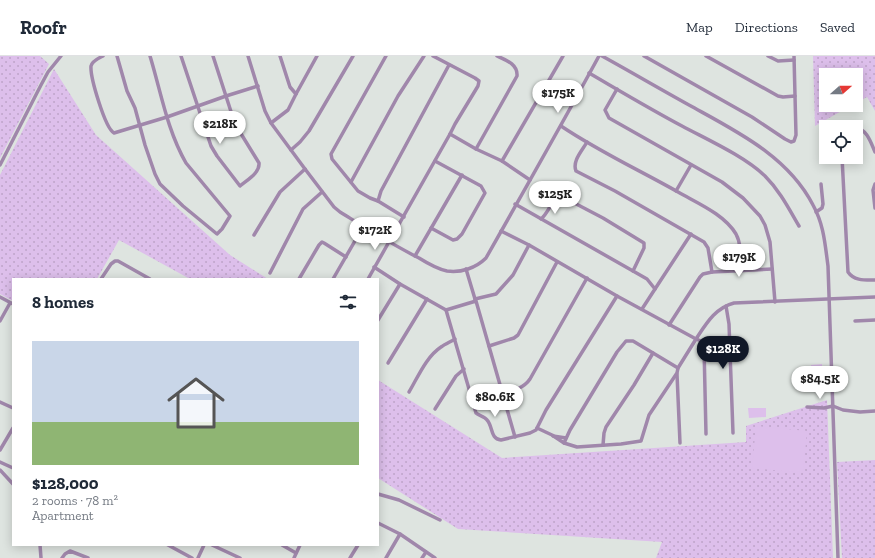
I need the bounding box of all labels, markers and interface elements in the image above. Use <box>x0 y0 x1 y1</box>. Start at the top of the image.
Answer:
text: Roofr <box>20 16 67 39</box>
text: Map <box>686 19 713 36</box>
text: Directions <box>735 19 798 36</box>
text: Saved <box>820 19 855 36</box>
north arrow <box>819 68 863 112</box>
map controls <box>819 68 863 164</box>
pin: $175K <box>530 80 586 114</box>
text: $175K <box>541 85 575 100</box>
pin: $218K <box>192 111 248 145</box>
text: $218K <box>203 116 237 131</box>
button: locate <box>819 120 863 164</box>
pin: $125K <box>527 181 583 215</box>
text: $125K <box>538 186 572 201</box>
pin: $172K <box>347 217 403 251</box>
text: $172K <box>358 222 392 237</box>
pin: $179K <box>711 244 767 278</box>
text: $179K <box>722 249 756 264</box>
icon: filters <box>337 291 359 313</box>
text: 8 homes <box>32 292 94 312</box>
pin: $128K <box>695 336 751 370</box>
text: $128K <box>706 341 740 356</box>
pin: $84.5K <box>787 366 853 400</box>
icon: home <box>160 367 232 439</box>
text: $84.5K <box>800 371 840 386</box>
pin: $80.6K <box>462 384 528 418</box>
text: $80.6K <box>475 389 515 404</box>
text: $128,000 <box>32 473 99 493</box>
text: 2 rooms · 78 m² <box>32 493 118 508</box>
text: Apartment <box>32 508 94 523</box>

